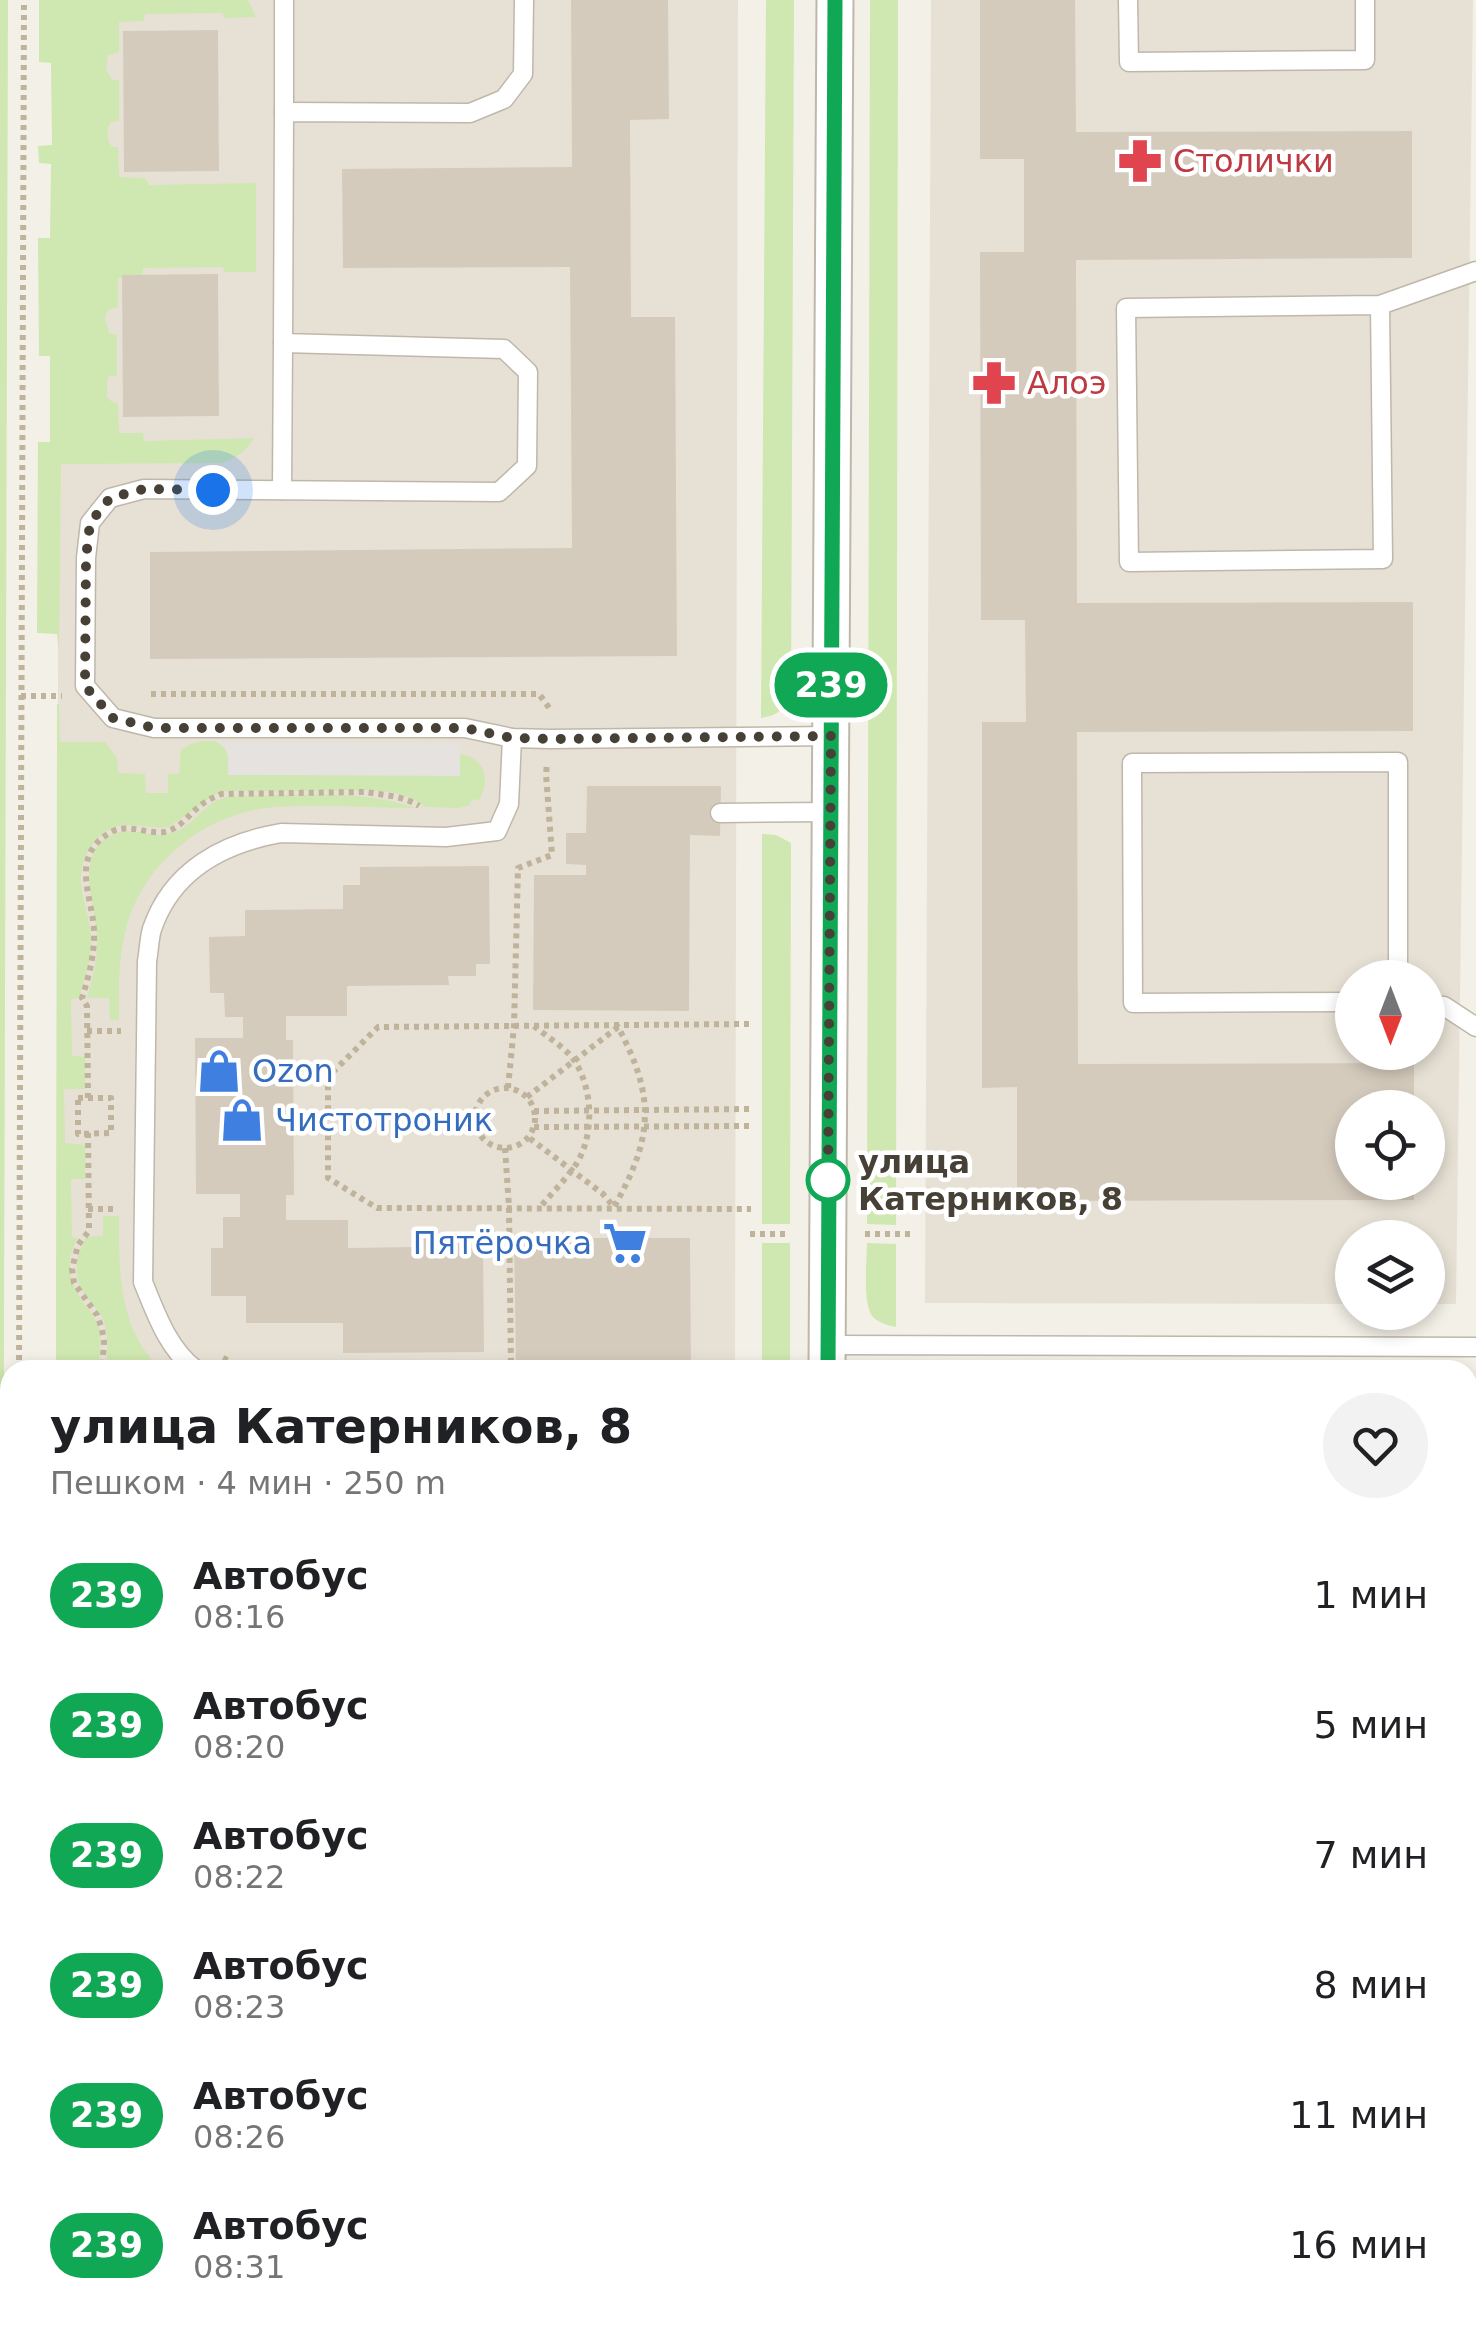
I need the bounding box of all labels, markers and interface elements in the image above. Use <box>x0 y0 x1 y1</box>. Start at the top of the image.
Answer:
pharmacy icon: Столички <box>1116 137 1164 185</box>
place label: Столички <box>1173 142 1334 180</box>
pharmacy icon: Алоэ <box>970 359 1018 407</box>
place label: Алоэ <box>1027 364 1106 402</box>
your location <box>188 465 238 515</box>
line badge: 239 <box>774 652 888 718</box>
text: 239 <box>794 665 868 705</box>
north arrow <box>1335 960 1445 1070</box>
map controls <box>1335 960 1445 1330</box>
shop icon: Ozon <box>195 1047 243 1095</box>
place label: Ozon <box>252 1052 334 1090</box>
button: locate <box>1335 1090 1445 1200</box>
shop icon: Чистотроник <box>218 1096 266 1144</box>
place label: Чистотроник <box>275 1101 493 1139</box>
place label: улица Катерников, 8 <box>858 1143 1123 1218</box>
marker: улица Катерников, 8 <box>807 1159 849 1201</box>
supermarket icon: Пятёрочка <box>601 1219 649 1267</box>
button: layers <box>1335 1220 1445 1330</box>
place label: Пятёрочка <box>413 1224 592 1262</box>
button: heart <box>1323 1393 1428 1498</box>
text: улица Катерников, 8 <box>50 1398 632 1454</box>
text: Пешком · 4 мин · 250 m <box>50 1464 446 1502</box>
text: Автобус <box>193 1554 368 1598</box>
text: 1 мин <box>1314 1573 1428 1617</box>
text: 239 <box>70 1575 143 1615</box>
text: 08:16 <box>193 1598 285 1636</box>
text: Автобус <box>193 1684 368 1728</box>
text: 5 мин <box>1314 1703 1428 1747</box>
text: 239 <box>70 1705 143 1745</box>
text: 08:20 <box>193 1728 285 1766</box>
text: Автобус <box>193 1814 368 1858</box>
text: 7 мин <box>1314 1833 1428 1877</box>
text: 239 <box>70 1835 143 1875</box>
text: 08:22 <box>193 1858 285 1896</box>
text: Автобус <box>193 1944 368 1988</box>
text: 8 мин <box>1314 1963 1428 2007</box>
text: 239 <box>70 1965 143 2005</box>
text: 08:23 <box>193 1988 285 2026</box>
text: Автобус <box>193 2074 368 2118</box>
text: 11 мин <box>1289 2093 1428 2137</box>
text: 239 <box>70 2095 143 2135</box>
text: 08:26 <box>193 2118 285 2156</box>
text: Автобус <box>193 2204 368 2248</box>
text: 16 мин <box>1289 2223 1428 2267</box>
text: 239 <box>70 2225 143 2265</box>
text: 08:31 <box>193 2248 285 2286</box>

